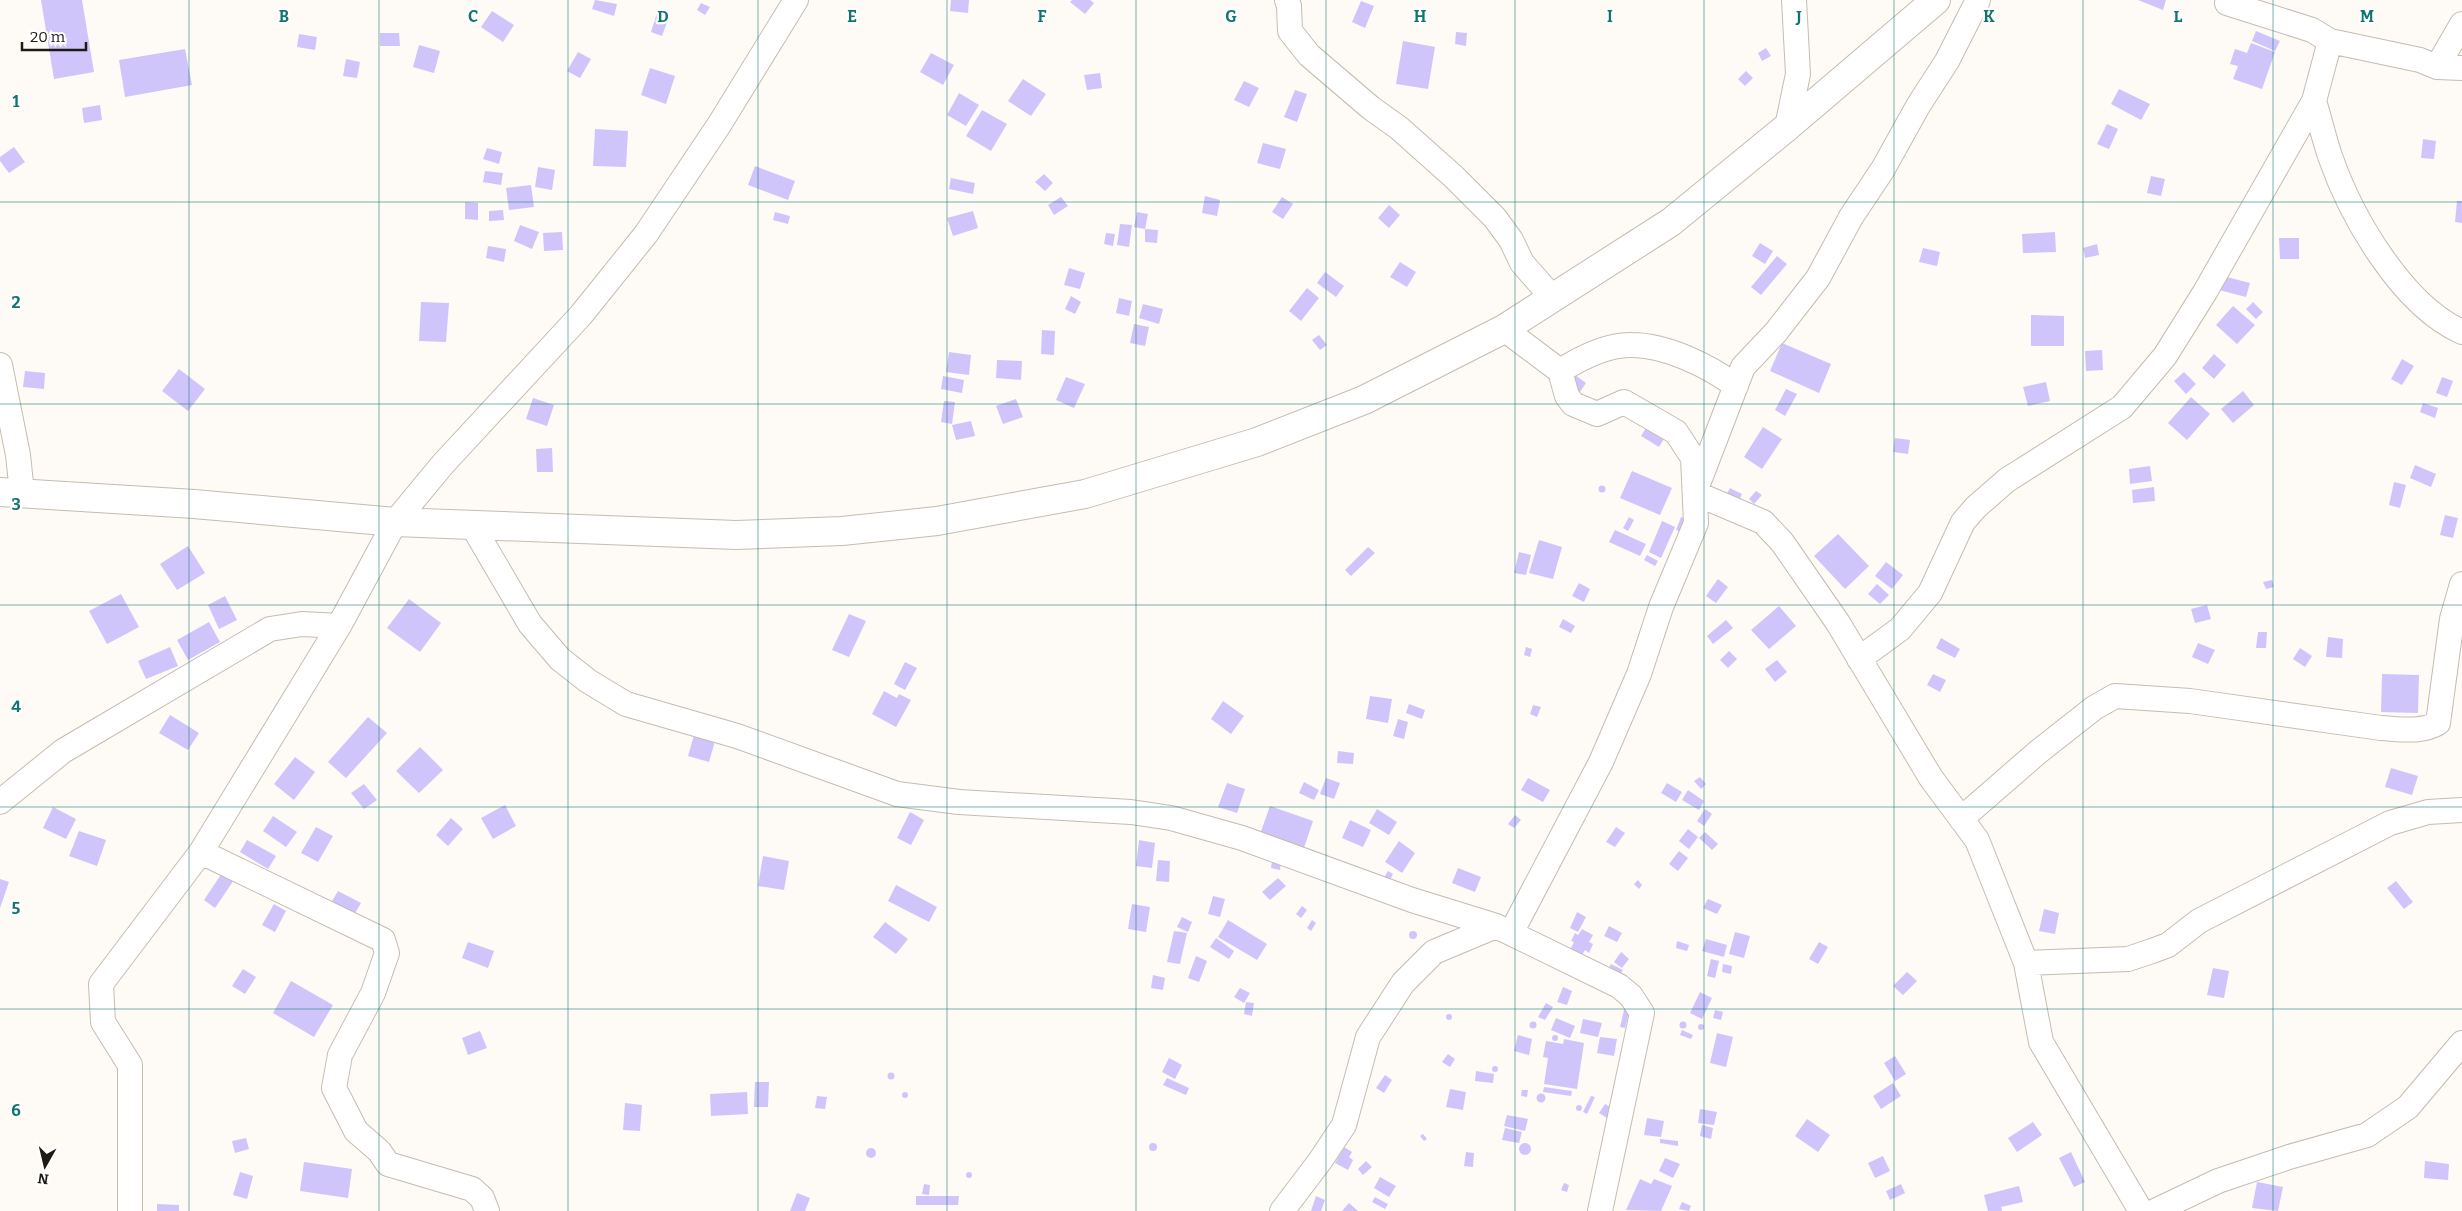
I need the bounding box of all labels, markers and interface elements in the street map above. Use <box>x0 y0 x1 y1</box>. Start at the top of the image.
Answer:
text: B <box>279 7 289 26</box>
text: C <box>468 7 478 26</box>
text: D <box>657 7 669 26</box>
text: E <box>847 7 857 26</box>
text: F <box>1038 7 1047 26</box>
text: G <box>1225 7 1237 26</box>
text: H <box>1414 7 1427 26</box>
text: I <box>1607 7 1613 26</box>
text: J <box>1795 7 1802 26</box>
text: K <box>1983 7 1995 26</box>
text: L <box>2174 7 2183 26</box>
text: M <box>2360 7 2374 26</box>
scale bar <box>22 20 86 52</box>
text: 20 m <box>30 28 66 46</box>
text: 1 <box>13 92 20 111</box>
text: 2 <box>11 293 21 312</box>
text: 3 <box>11 495 21 514</box>
text: 4 <box>11 697 21 716</box>
text: 5 <box>12 899 21 918</box>
text: 6 <box>11 1101 21 1120</box>
north arrow <box>20 1141 70 1191</box>
text: N <box>37 1169 50 1188</box>

